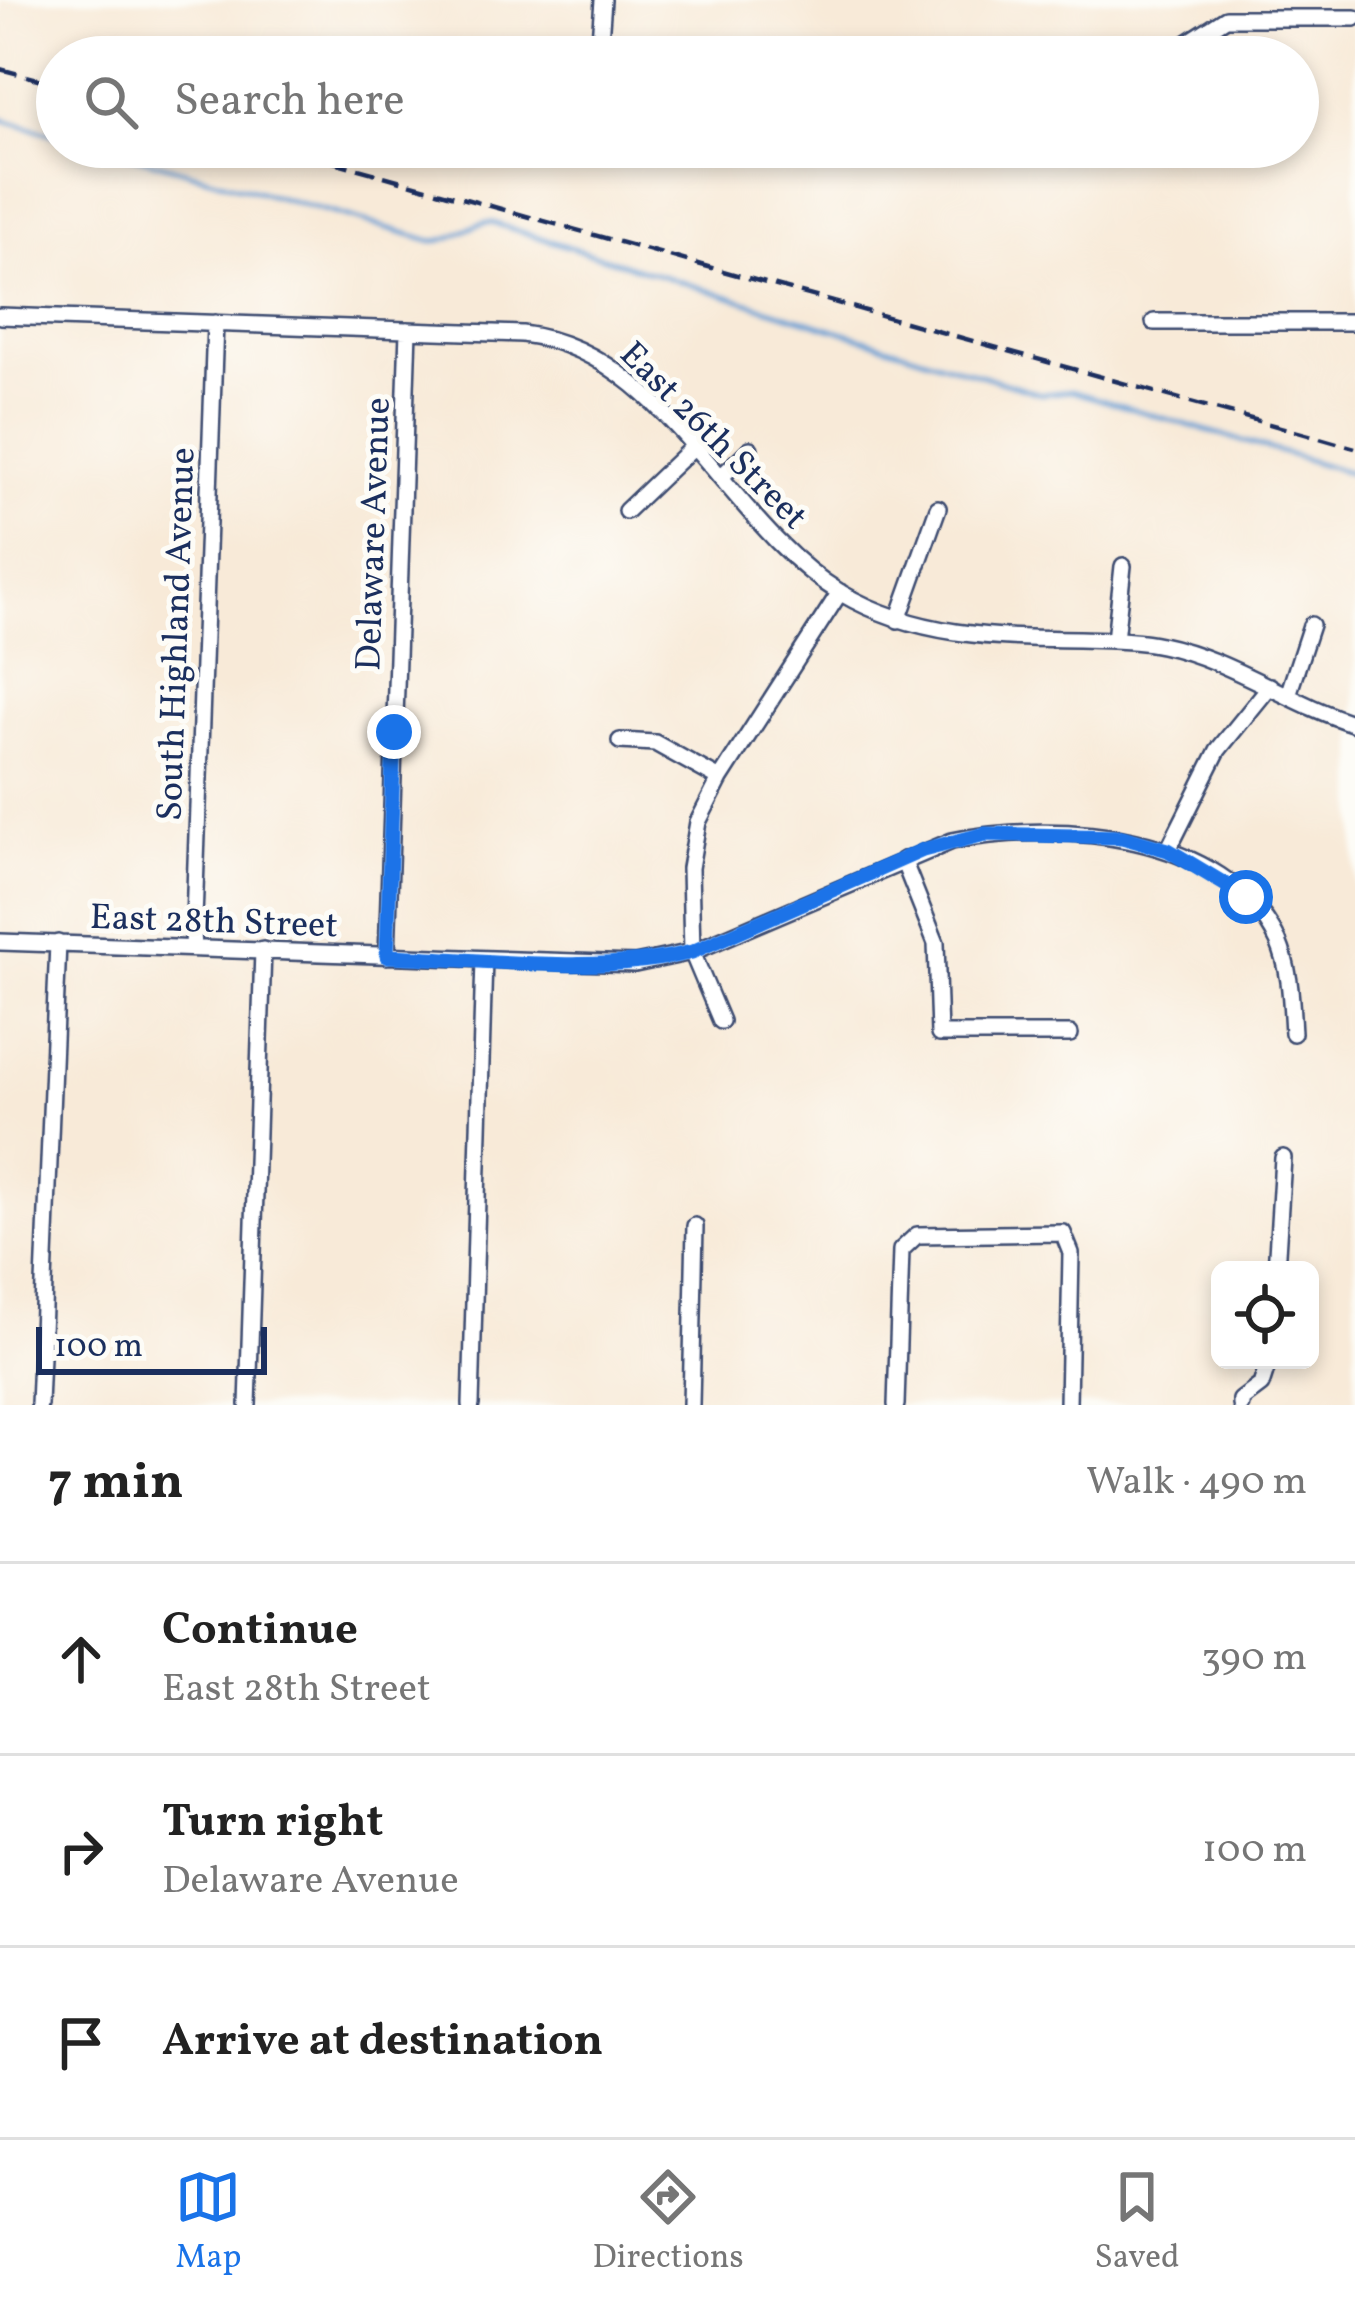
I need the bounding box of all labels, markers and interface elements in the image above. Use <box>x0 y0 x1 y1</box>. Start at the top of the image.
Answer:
search box <box>36 36 1319 168</box>
icon: search <box>78 69 144 135</box>
text: Search here <box>174 71 405 134</box>
street label: East 26th Street <box>607 331 818 542</box>
street label: Delaware Avenue <box>345 396 405 672</box>
street label: South Highland Avenue <box>146 446 210 822</box>
route end <box>367 705 421 759</box>
route start <box>1219 870 1273 924</box>
street label: East 28th Street <box>89 894 339 952</box>
map controls <box>1211 1261 1319 1369</box>
button: locate <box>1211 1261 1319 1369</box>
scale bar <box>36 1321 267 1374</box>
text: 100 m <box>54 1325 143 1371</box>
text: 7 min <box>48 1448 184 1519</box>
text: Walk · 490 m <box>1086 1456 1307 1510</box>
text: Continue <box>162 1600 358 1663</box>
icon: ahead <box>48 1626 114 1692</box>
text: 390 m <box>1201 1632 1307 1686</box>
text: East 28th Street <box>162 1663 431 1717</box>
text: Turn right <box>162 1792 383 1855</box>
icon: right <box>48 1818 114 1884</box>
text: 100 m <box>1202 1824 1307 1878</box>
text: Delaware Avenue <box>162 1855 459 1909</box>
icon: arrive <box>48 2010 114 2076</box>
text: Arrive at destination <box>162 2011 603 2074</box>
tab: Map <box>175 2164 242 2282</box>
tab: Directions <box>592 2164 744 2282</box>
tab: Saved <box>1095 2164 1180 2282</box>

